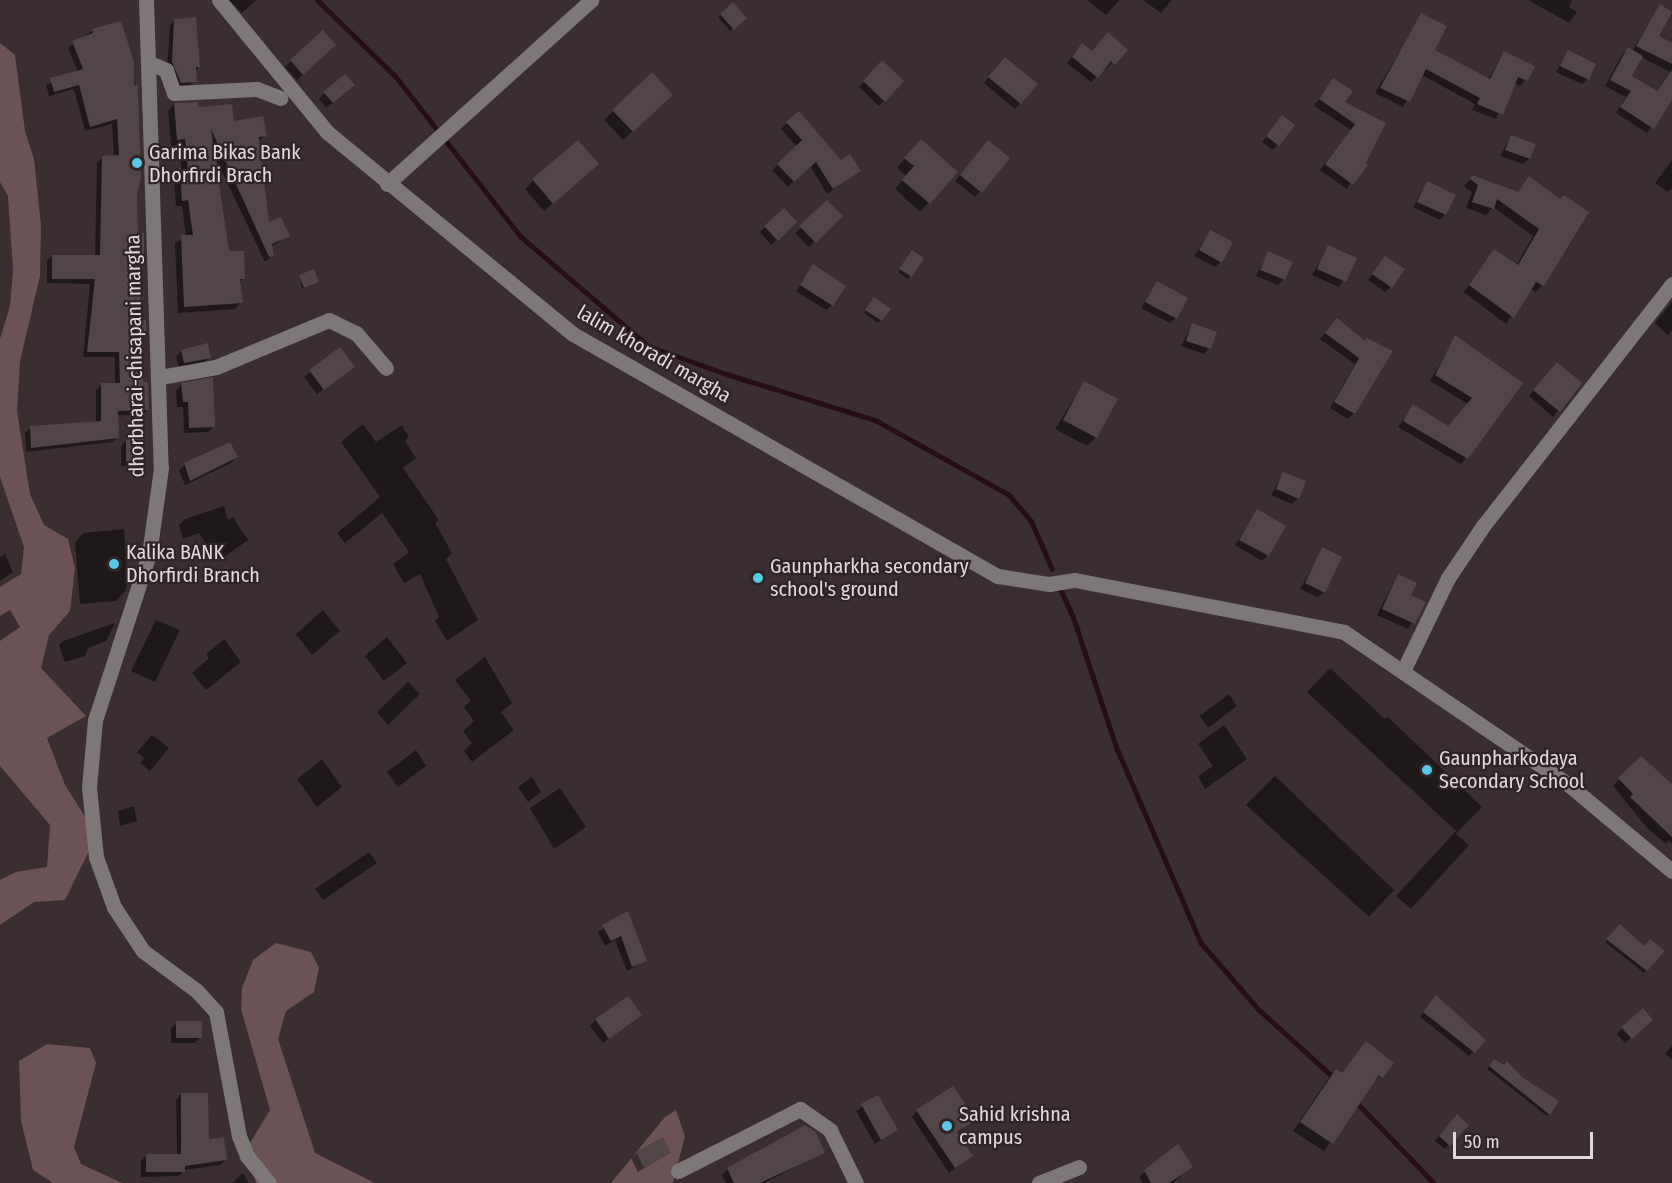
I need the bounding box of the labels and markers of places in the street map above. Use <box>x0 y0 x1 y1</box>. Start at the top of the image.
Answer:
place label: Garima Bikas Bank Dhorfirdi Brach <box>149 140 301 187</box>
marker: Garima Bikas Bank Dhorfirdi Brach <box>130 156 144 170</box>
place label: Kalika BANK Dhorfirdi Branch <box>126 540 260 587</box>
place label: Gaunpharkha secondary school's ground <box>770 554 969 601</box>
marker: Kalika BANK Dhorfirdi Branch <box>107 557 121 571</box>
marker: Gaunpharkha secondary school's ground <box>751 571 765 585</box>
place label: Gaunpharkodaya Secondary School <box>1439 746 1584 793</box>
marker: Gaunpharkodaya Secondary School <box>1420 763 1434 777</box>
place label: Sahid krishna campus <box>959 1102 1070 1149</box>
marker: Sahid krishna campus <box>940 1119 954 1133</box>

